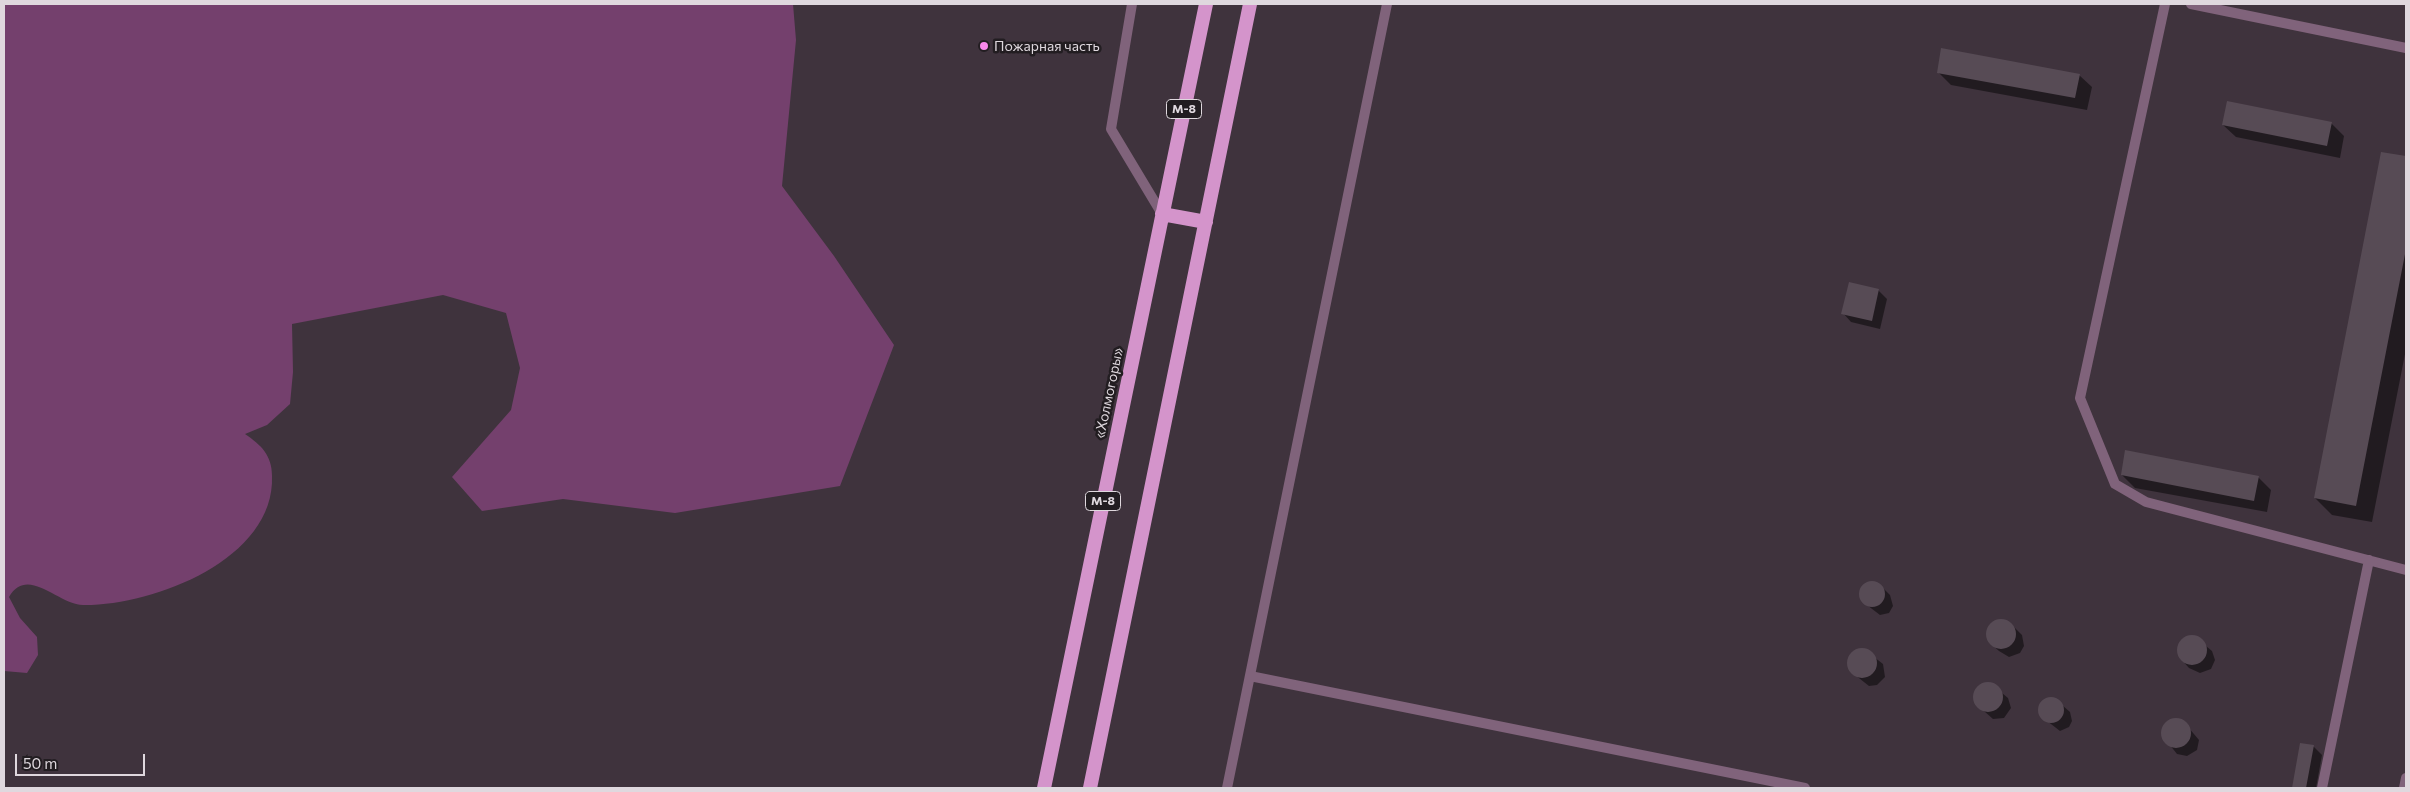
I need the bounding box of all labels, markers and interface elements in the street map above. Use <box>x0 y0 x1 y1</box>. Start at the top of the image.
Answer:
place label: Пожарная часть <box>994 38 1100 54</box>
marker: Пожарная часть <box>978 40 990 52</box>
road number: М-8 <box>1166 100 1202 118</box>
street label: «Холмогоры» <box>1091 346 1127 440</box>
road number: М-8 <box>1086 492 1120 511</box>
scale bar <box>18 744 148 776</box>
text: 50 m <box>23 754 57 772</box>

